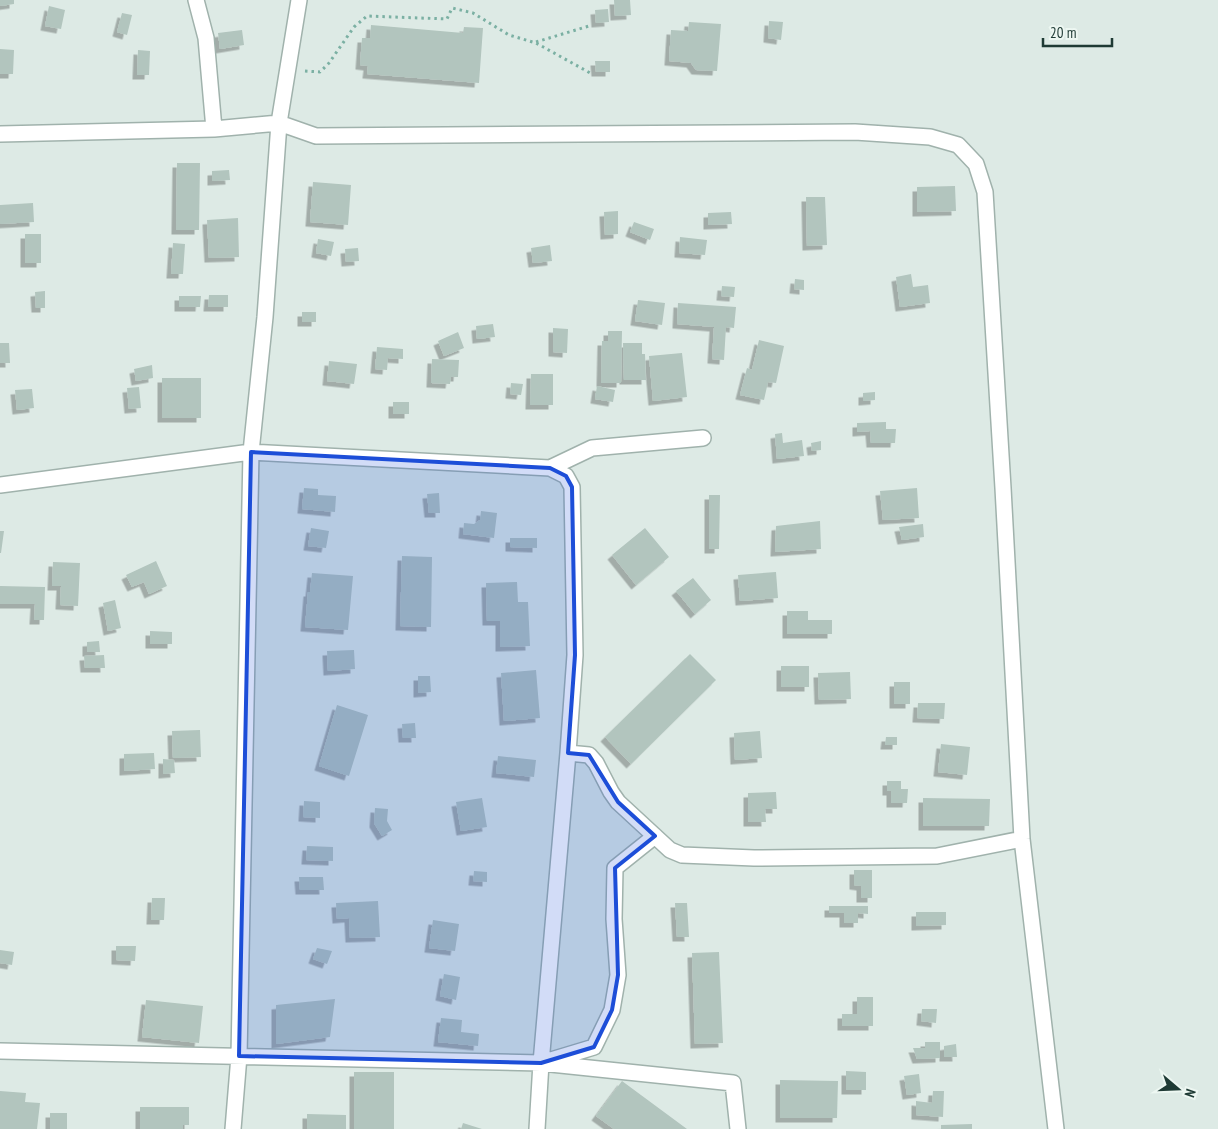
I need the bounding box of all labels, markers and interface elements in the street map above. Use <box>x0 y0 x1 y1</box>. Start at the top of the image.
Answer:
scale bar <box>1043 15 1112 47</box>
text: 20 m <box>1050 23 1076 42</box>
north arrow <box>1153 1064 1203 1114</box>
text: N <box>1181 1087 1200 1100</box>

